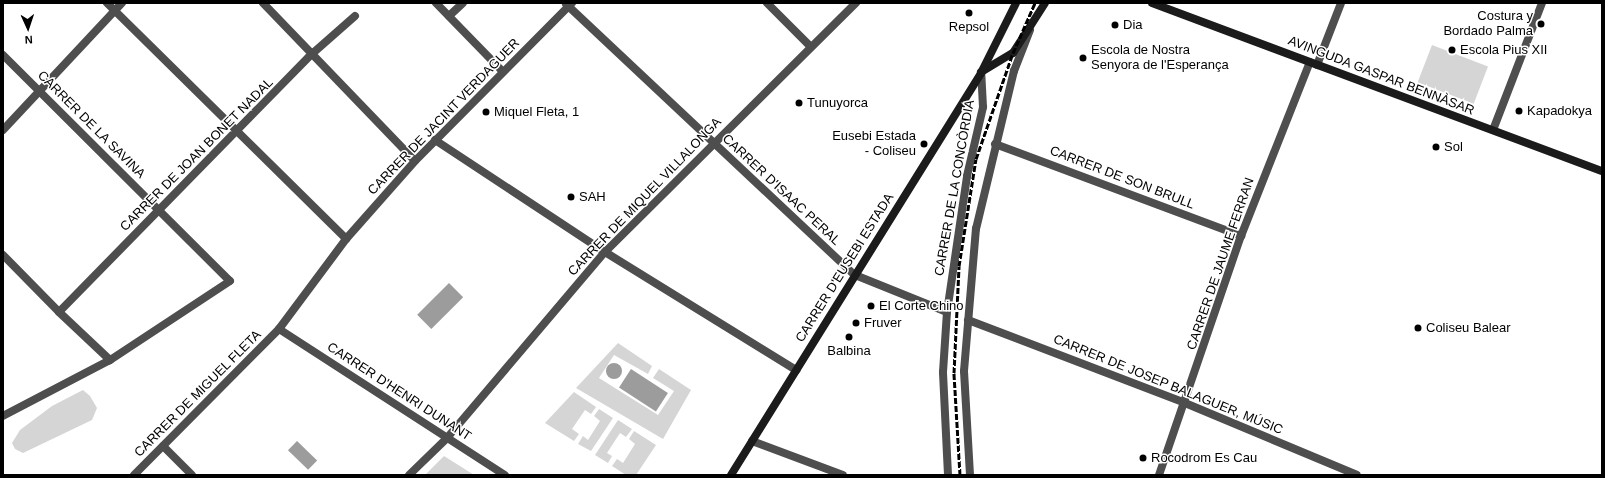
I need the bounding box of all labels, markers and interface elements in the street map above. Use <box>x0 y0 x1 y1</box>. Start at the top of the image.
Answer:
north arrow <box>8 8 48 48</box>
marker: Repsol <box>964 8 974 18</box>
place label: Costura y Bordado Palma <box>1443 9 1533 40</box>
place label: Dia <box>1123 17 1143 33</box>
place label: Repsol <box>949 19 989 35</box>
marker: Costura y Bordado Palma <box>1536 19 1546 29</box>
marker: Dia <box>1110 20 1120 30</box>
street label: AVINGUDA GASPAR BENNÀSAR <box>1285 33 1477 119</box>
text: N <box>24 34 33 46</box>
street label: CARRER DE JACINT VERDAGUER <box>365 35 523 199</box>
place label: Escola Pius XII <box>1460 42 1547 58</box>
place label: Escola de Nostra Senyora de l'Esperança <box>1091 43 1229 74</box>
marker: Escola Pius XII <box>1447 45 1457 55</box>
marker: Escola de Nostra Senyora de l'Esperança <box>1078 53 1088 63</box>
street label: CARRER DE LA SAVINA <box>34 68 148 182</box>
street label: CARRER DE JOAN BONET NADAL <box>117 75 277 235</box>
place label: Tunuyorca <box>807 95 868 111</box>
marker: Tunuyorca <box>794 98 804 108</box>
street label: CARRER DE LA CONCÒRDIA <box>932 98 978 278</box>
place label: Kapadokya <box>1527 103 1592 119</box>
place label: Miquel Fleta, 1 <box>494 104 579 120</box>
marker: Kapadokya <box>1514 106 1524 116</box>
marker: Miquel Fleta, 1 <box>481 107 491 117</box>
street label: CARRER DE MIQUEL VILLALONGA <box>565 114 725 280</box>
place label: Eusebi Estada - Coliseu <box>832 129 916 160</box>
street label: CARRER D'ISAAC PERAL <box>719 131 843 249</box>
marker: Eusebi Estada - Coliseu <box>919 139 929 149</box>
place label: Sol <box>1444 139 1463 155</box>
marker: Sol <box>1431 142 1441 152</box>
street label: CARRER DE SON BRULL <box>1047 143 1197 213</box>
street label: CARRER DE JAUME FERRAN <box>1184 176 1258 352</box>
place label: SAH <box>579 189 606 205</box>
street label: CARRER D'EUSEBI ESTADA <box>793 191 897 345</box>
marker: SAH <box>566 192 576 202</box>
place label: El Corte Chino <box>879 298 964 314</box>
marker: El Corte Chino <box>866 301 876 311</box>
place label: Fruver <box>864 315 902 331</box>
marker: Fruver <box>851 318 861 328</box>
place label: Coliseu Balear <box>1426 320 1511 336</box>
marker: Coliseu Balear <box>1413 323 1423 333</box>
street label: CARRER DE MIGUEL FLETA <box>131 327 265 461</box>
marker: Balbina <box>844 332 854 342</box>
street label: CARRER DE JOSEP BALAGUER, MÚSIC <box>1051 332 1285 438</box>
street label: CARRER D'HENRI DUNANT <box>324 340 474 444</box>
place label: Balbina <box>827 343 871 359</box>
place label: Rocodrom Es Cau <box>1151 450 1257 466</box>
marker: Rocodrom Es Cau <box>1138 453 1148 463</box>

